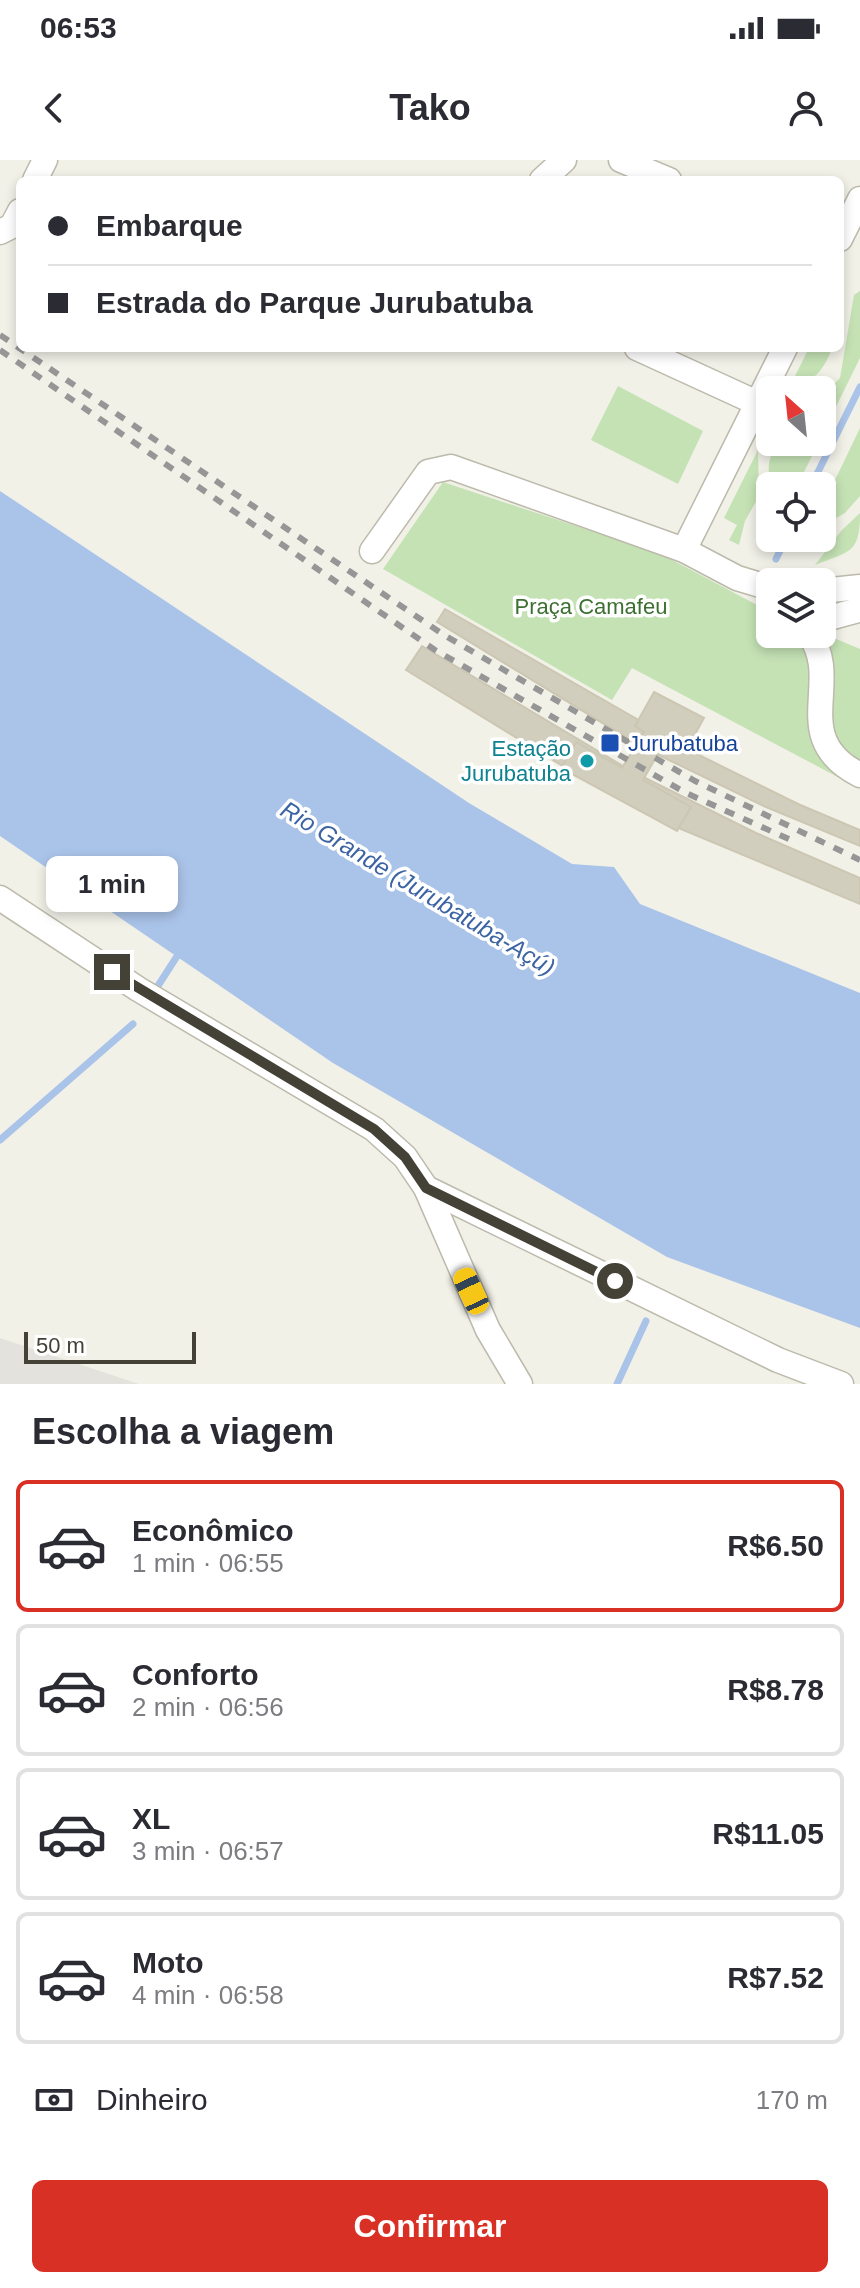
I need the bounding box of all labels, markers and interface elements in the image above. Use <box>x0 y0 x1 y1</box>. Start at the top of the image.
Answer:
text: 06:53 <box>40 11 117 44</box>
icon: back <box>32 86 76 130</box>
icon: person <box>784 86 828 130</box>
text: Tako <box>389 87 471 128</box>
text: Embarque <box>96 209 243 242</box>
text: Estrada do Parque Jurubatuba <box>96 286 533 319</box>
north arrow <box>756 376 836 456</box>
map controls <box>756 376 836 648</box>
button: locate <box>756 472 836 552</box>
button: layers <box>756 568 836 648</box>
park label: Praça Camafeu <box>515 594 667 619</box>
place label: Jurubatuba <box>628 731 739 756</box>
marker: Jurubatuba <box>599 732 621 754</box>
place label: Estação Jurubatuba <box>461 736 572 786</box>
marker: Estação Jurubatuba <box>578 752 596 770</box>
water label: Rio Grande (Jurubatuba-Açú) <box>276 795 560 981</box>
callout: 1 min <box>46 856 178 912</box>
text: 1 min <box>78 869 146 899</box>
route end <box>94 954 130 990</box>
route start <box>597 1263 633 1299</box>
car <box>450 1264 492 1318</box>
scale bar <box>24 1328 196 1364</box>
text: 50 m <box>36 1333 85 1358</box>
text: Escolha a viagem <box>32 1411 334 1452</box>
icon: car <box>36 1510 108 1582</box>
text: Econômico <box>132 1514 294 1547</box>
text: R$6.50 <box>727 1529 824 1562</box>
text: 1 min · 06:55 <box>132 1548 284 1578</box>
icon: car <box>36 1654 108 1726</box>
text: Conforto <box>132 1658 259 1691</box>
text: R$8.78 <box>727 1673 824 1706</box>
text: 2 min · 06:56 <box>132 1692 284 1722</box>
icon: car <box>36 1798 108 1870</box>
text: XL <box>132 1802 170 1835</box>
text: R$11.05 <box>712 1817 824 1850</box>
text: 3 min · 06:57 <box>132 1836 284 1866</box>
icon: car <box>36 1942 108 2014</box>
text: Moto <box>132 1946 204 1979</box>
text: R$7.52 <box>727 1961 824 1994</box>
text: 4 min · 06:58 <box>132 1980 284 2010</box>
icon: cash <box>32 2078 76 2122</box>
text: Dinheiro <box>96 2083 208 2116</box>
text: 170 m <box>756 2085 828 2115</box>
button: Confirmar <box>32 2180 828 2272</box>

